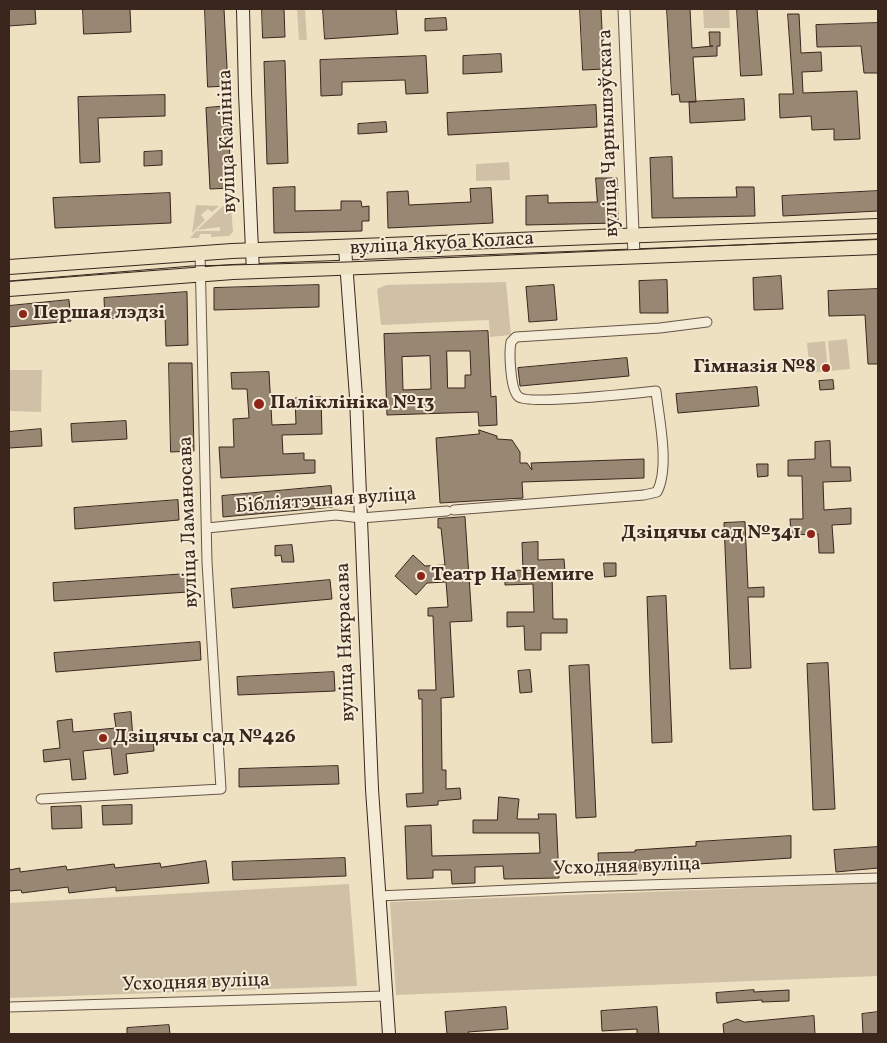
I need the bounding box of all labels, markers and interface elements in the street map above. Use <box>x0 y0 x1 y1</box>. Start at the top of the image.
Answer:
street label: вуліца Чарнышэўскага <box>594 28 626 238</box>
street label: вуліца Калініна <box>215 69 243 213</box>
street label: вуліца Якуба Коласа <box>349 228 535 262</box>
place label: Першая лэдзі <box>33 302 165 326</box>
marker: Першая лэдзі <box>17 308 29 320</box>
place label: Гімназія №8 <box>693 356 816 380</box>
marker: Гімназія №8 <box>820 362 832 374</box>
place label: Паліклініка №13 <box>270 392 434 416</box>
marker: Паліклініка №13 <box>252 397 266 411</box>
street label: вуліца Ламаносава <box>175 436 205 608</box>
street label: Бібліятэчная вуліца <box>235 484 417 520</box>
place label: Дзіцячы сад №341 <box>621 522 801 546</box>
marker: Дзіцячы сад №341 <box>805 528 817 540</box>
street label: вуліца Някрасава <box>332 562 362 722</box>
place label: Театр На Немиге <box>431 564 594 588</box>
marker: Театр На Немиге <box>415 570 427 582</box>
place label: Дзіцячы сад №426 <box>113 726 296 750</box>
marker: Дзіцячы сад №426 <box>97 732 109 744</box>
street label: Усходняя вуліца <box>553 853 701 883</box>
street label: Усходняя вуліца <box>122 969 270 999</box>

